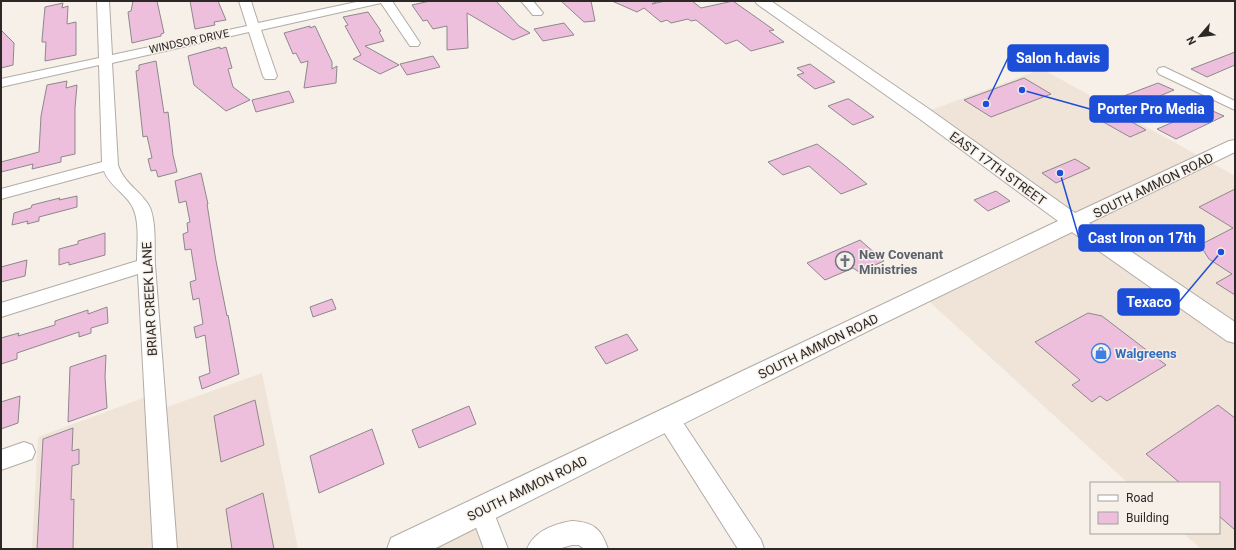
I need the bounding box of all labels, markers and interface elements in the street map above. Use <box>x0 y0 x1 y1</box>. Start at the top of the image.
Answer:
north arrow <box>1180 16 1220 56</box>
street label: WINDSOR DRIVE <box>148 27 230 56</box>
text: N <box>1184 34 1199 47</box>
callout: Salon h.davis <box>1008 45 1108 71</box>
text: Salon h.davis <box>1016 50 1100 66</box>
callout: Porter Pro Media <box>1090 96 1213 122</box>
text: Porter Pro Media <box>1097 101 1205 117</box>
street label: EAST 17TH STREET <box>947 128 1049 209</box>
street label: SOUTH AMMON ROAD <box>1091 150 1216 221</box>
callout: Cast Iron on 17th <box>1079 225 1204 251</box>
text: Cast Iron on 17th <box>1088 230 1196 246</box>
street label: BRIAR CREEK LANE <box>139 241 160 356</box>
place label: New Covenant Ministries <box>859 247 944 277</box>
church icon: New Covenant Ministries <box>834 250 856 272</box>
callout: Texaco <box>1118 289 1179 315</box>
text: Texaco <box>1126 294 1172 310</box>
street label: SOUTH AMMON ROAD <box>756 311 881 382</box>
shop icon: Walgreens <box>1090 342 1112 364</box>
place label: Walgreens <box>1115 346 1177 361</box>
street label: SOUTH AMMON ROAD <box>465 453 590 524</box>
legend <box>1090 482 1220 534</box>
text: Road <box>1126 491 1154 505</box>
text: Building <box>1126 511 1169 525</box>

